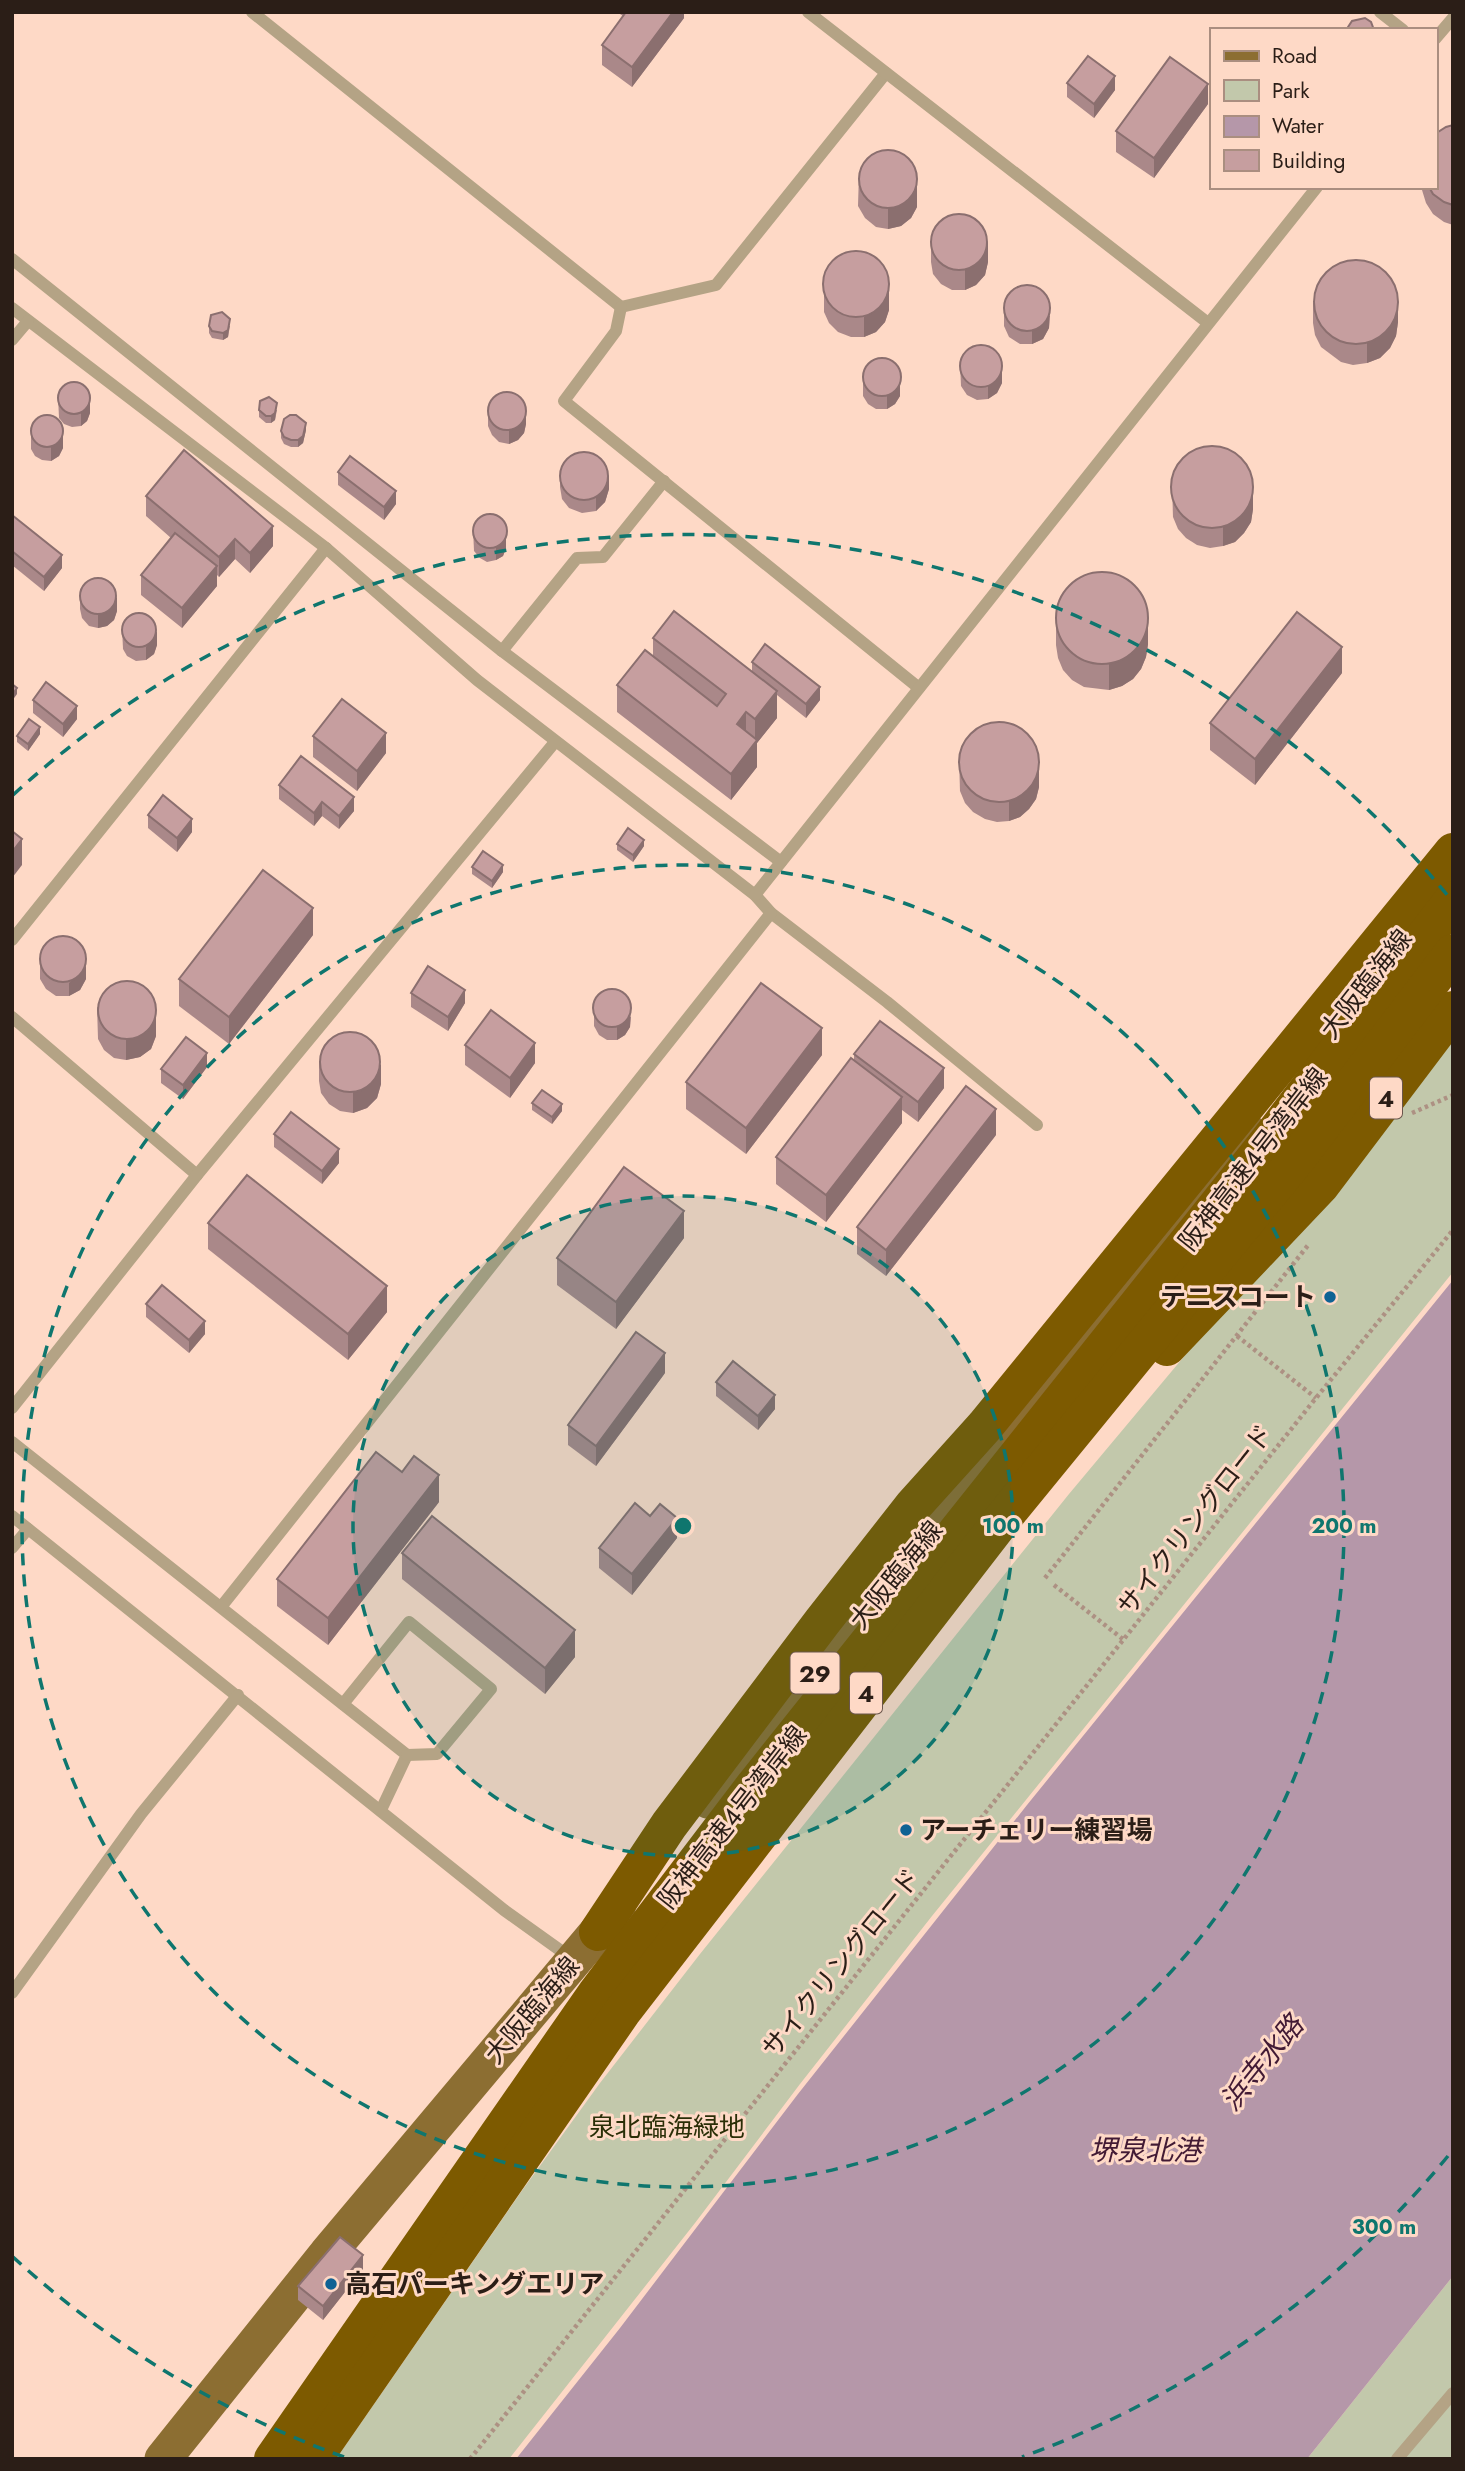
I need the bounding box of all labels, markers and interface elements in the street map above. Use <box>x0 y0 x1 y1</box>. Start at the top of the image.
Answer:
legend <box>1210 28 1437 189</box>
text: Road <box>1272 41 1317 71</box>
text: Park <box>1272 76 1310 106</box>
text: Water <box>1272 111 1325 141</box>
text: Building <box>1272 146 1345 176</box>
street label: 大阪臨海線 <box>1311 921 1421 1047</box>
street label: 阪神高速4号湾岸線 <box>1169 1059 1337 1259</box>
road number: 4 <box>1370 1078 1402 1118</box>
place label: テニスコート <box>1160 1278 1316 1316</box>
marker: テニスコート <box>1322 1289 1338 1305</box>
street label: サイクリングロード <box>1108 1416 1282 1624</box>
text: 100 m <box>982 1511 1044 1541</box>
text: 200 m <box>1311 1511 1377 1541</box>
street label: 大阪臨海線 <box>840 1513 952 1637</box>
centre of rings <box>671 1514 695 1538</box>
road number: 29 <box>790 1652 840 1694</box>
road number: 4 <box>850 1672 882 1714</box>
street label: 阪神高速4号湾岸線 <box>648 1717 816 1917</box>
place label: アーチェリー練習場 <box>920 1811 1152 1849</box>
marker: アーチェリー練習場 <box>898 1822 914 1838</box>
street label: サイクリングロード <box>753 1860 929 2066</box>
street label: 大阪臨海線 <box>476 1948 588 2072</box>
water label: 浜寺水路 <box>1211 2005 1314 2119</box>
park label: 泉北臨海緑地 <box>589 2108 745 2146</box>
water label: 堺泉北港 <box>1089 2130 1205 2171</box>
text: 300 m <box>1352 2212 1416 2242</box>
place label: 高石パーキングエリア <box>345 2265 604 2303</box>
marker: 高石パーキングエリア <box>323 2276 339 2292</box>

